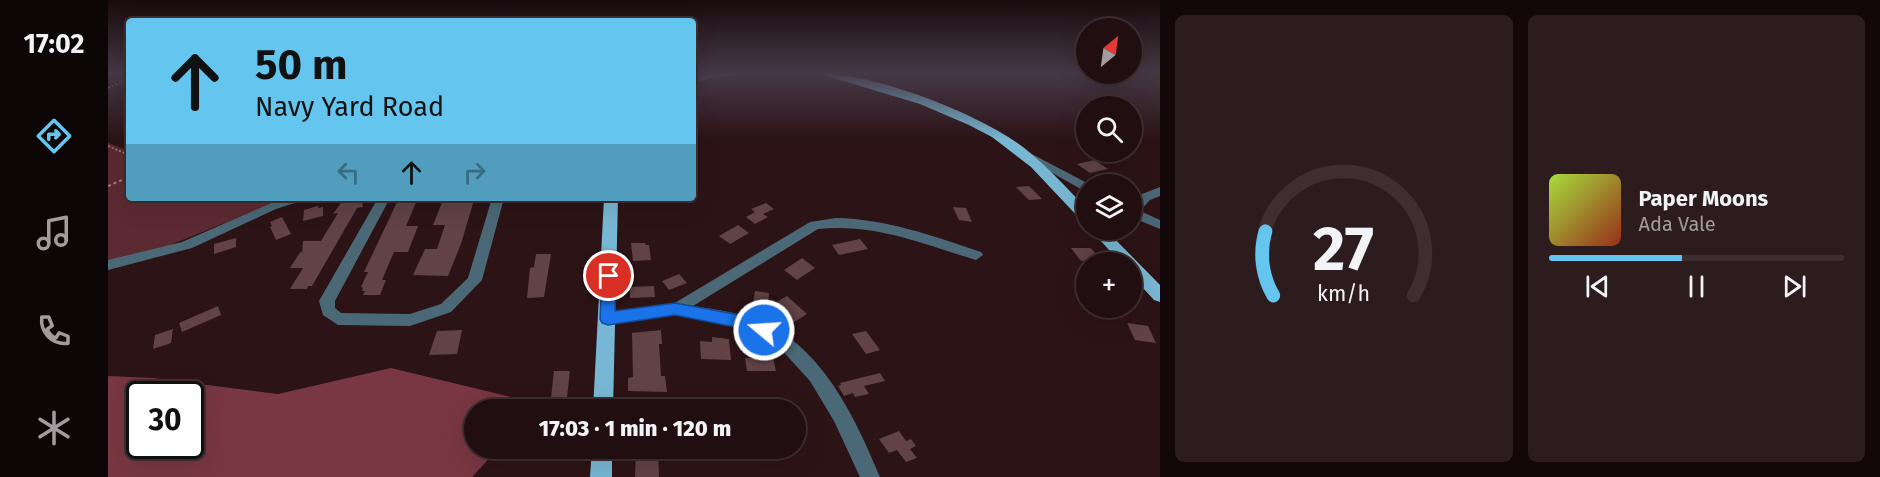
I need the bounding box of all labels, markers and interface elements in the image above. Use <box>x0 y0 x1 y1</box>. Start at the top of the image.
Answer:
north arrow <box>1076 18 1142 84</box>
map controls <box>1076 18 1142 318</box>
text: 17:02 <box>23 28 85 60</box>
text: 50 m <box>255 40 348 90</box>
icon: ahead <box>156 42 234 120</box>
text: Navy Yard Road <box>255 91 444 123</box>
button: search <box>1076 96 1142 162</box>
icon: directions <box>33 115 75 157</box>
icon: left <box>332 156 365 189</box>
icon: ahead <box>395 156 428 189</box>
icon: right <box>458 156 491 189</box>
button: layers <box>1076 174 1142 240</box>
text: Paper Moons <box>1639 185 1768 212</box>
icon: music <box>33 212 75 254</box>
text: 27 <box>1313 212 1374 287</box>
text: Ada Vale <box>1639 212 1716 236</box>
pin <box>583 250 634 301</box>
button: + <box>1076 252 1142 318</box>
icon: arrive <box>592 259 625 292</box>
icon: previous <box>1581 270 1614 303</box>
icon: pause <box>1680 270 1713 303</box>
icon: next <box>1778 270 1811 303</box>
text: km/h <box>1317 281 1370 307</box>
position arrow <box>732 298 796 362</box>
icon: phone <box>33 310 75 352</box>
speed limit sign: 30 <box>126 381 204 459</box>
icon: climate <box>33 407 75 449</box>
text: 17:03 · 1 min · 120 m <box>539 415 731 442</box>

